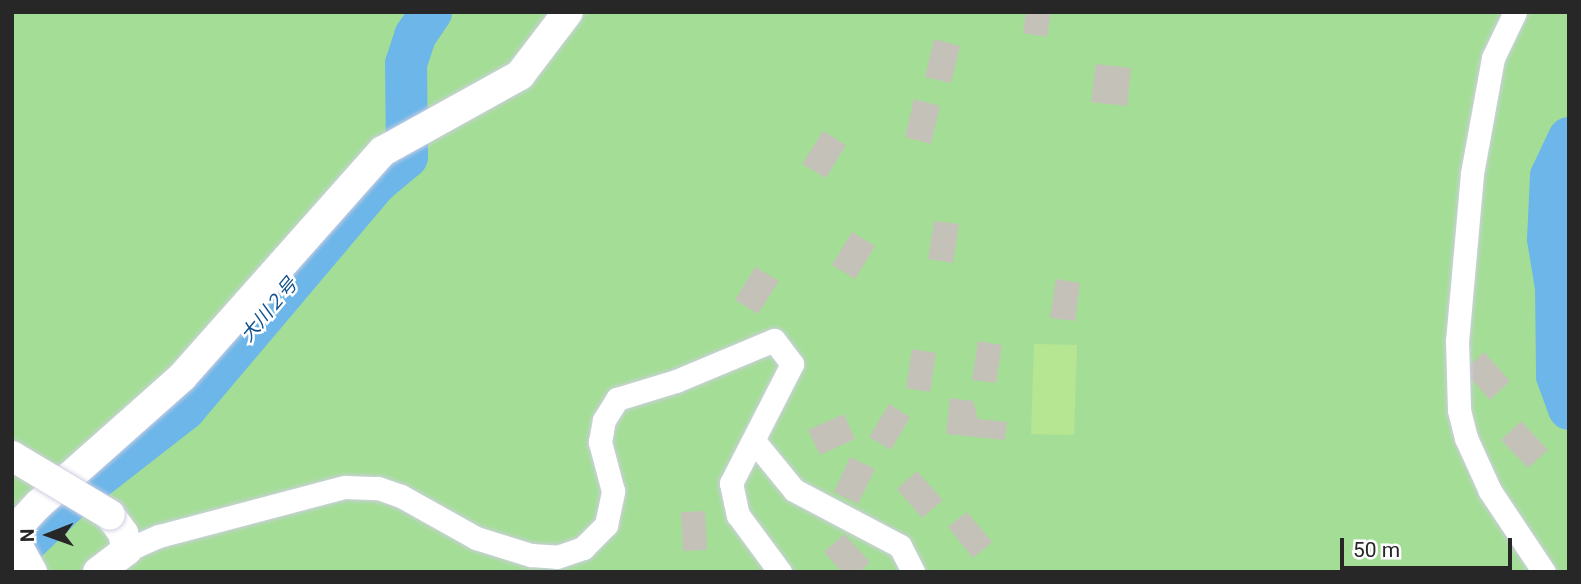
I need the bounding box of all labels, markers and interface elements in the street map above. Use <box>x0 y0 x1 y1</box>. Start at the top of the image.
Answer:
water label: 大川２号 <box>236 274 302 346</box>
north arrow <box>14 500 84 570</box>
scale bar <box>1343 524 1514 568</box>
text: N <box>16 528 39 542</box>
text: 50 m <box>1353 538 1400 562</box>

